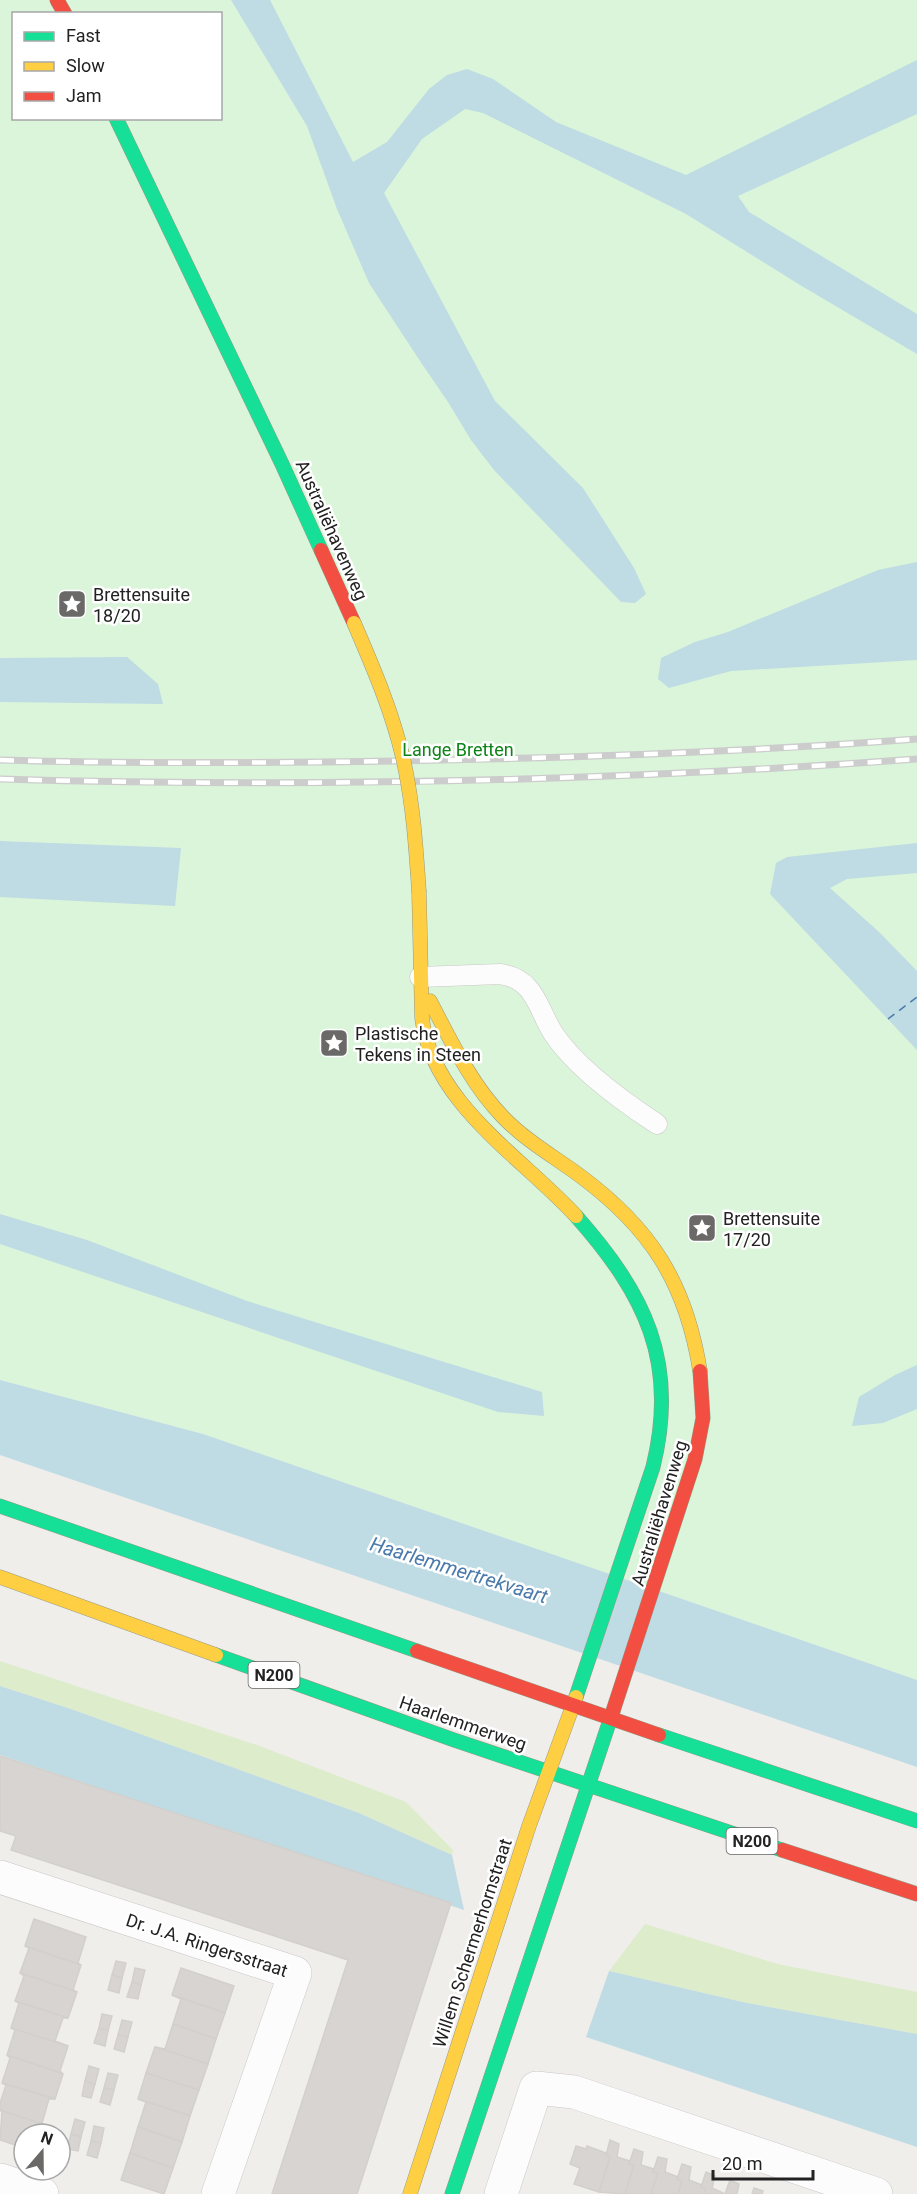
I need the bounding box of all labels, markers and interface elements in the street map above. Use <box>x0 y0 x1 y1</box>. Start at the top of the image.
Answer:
legend <box>12 12 222 120</box>
text: Fast <box>66 25 101 46</box>
text: Slow <box>66 55 105 76</box>
text: Jam <box>66 85 102 106</box>
street label: Australiëhavenweg <box>292 457 372 603</box>
place label: Brettensuite 18/20 <box>93 584 190 626</box>
place icon: Brettensuite 18/20 <box>56 588 88 620</box>
park label: Lange Bretten <box>402 739 514 760</box>
place label: Plastische Tekens in Steen <box>355 1023 481 1065</box>
place icon: Plastische Tekens in Steen <box>318 1027 350 1059</box>
place label: Brettensuite 17/20 <box>723 1208 820 1250</box>
place icon: Brettensuite 17/20 <box>686 1212 718 1244</box>
street label: Australiëhavenweg <box>627 1438 691 1588</box>
water label: Haarlemmertrekvaart <box>367 1532 551 1609</box>
road number: N200 <box>248 1662 300 1688</box>
street label: Haarlemmerweg <box>397 1691 529 1755</box>
road number: N200 <box>726 1828 777 1854</box>
street label: Willem Schermerhornstraat <box>428 1836 516 2050</box>
street label: Dr. J.A. Ringersstraat <box>124 1909 290 1981</box>
north arrow <box>12 2122 72 2182</box>
text: N <box>38 2128 56 2149</box>
scale bar <box>713 2143 814 2181</box>
text: 20 m <box>722 2153 762 2174</box>

